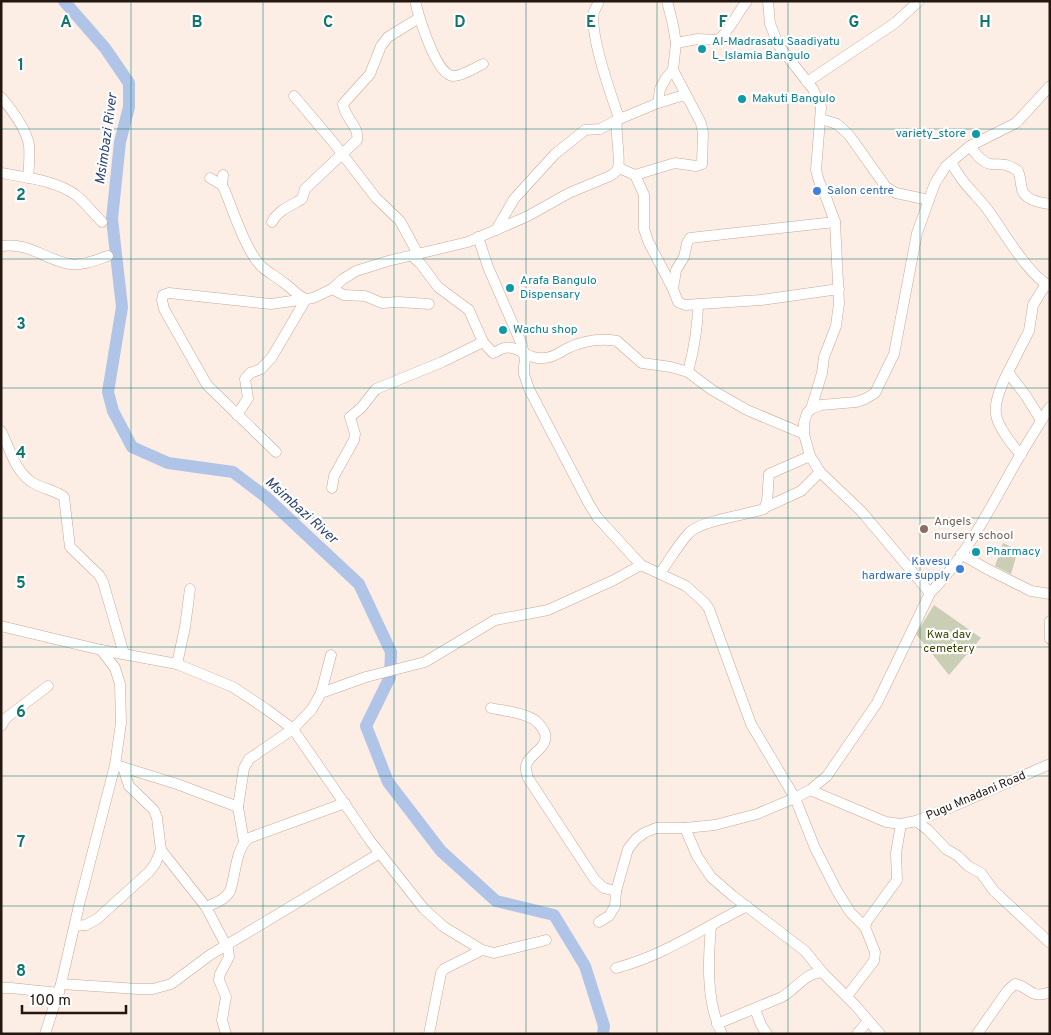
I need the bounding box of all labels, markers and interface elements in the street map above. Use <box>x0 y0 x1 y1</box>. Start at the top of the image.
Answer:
text: A <box>60 13 72 33</box>
text: B <box>191 13 203 33</box>
text: C <box>323 13 333 33</box>
text: D <box>454 13 466 33</box>
text: E <box>586 13 596 33</box>
text: F <box>718 13 728 33</box>
text: G <box>849 13 859 33</box>
text: H <box>979 13 991 33</box>
place label: Al-Madrasatu Saadiyatu L_Islamia Bangulo <box>712 34 840 64</box>
marker: Al-Madrasatu Saadiyatu L_Islamia Bangulo <box>696 43 708 55</box>
text: 1 <box>18 56 24 76</box>
water label: Msimbazi River <box>92 91 122 186</box>
place label: Makuti Bangulo <box>752 91 836 107</box>
marker: Makuti Bangulo <box>736 93 748 105</box>
place label: variety_store <box>896 126 966 142</box>
marker: variety_store <box>970 128 982 140</box>
place label: Salon centre <box>827 183 894 199</box>
marker: Salon centre <box>811 185 823 197</box>
text: 2 <box>16 186 26 206</box>
place label: Arafa Bangulo Dispensary <box>520 273 597 303</box>
marker: Arafa Bangulo Dispensary <box>504 282 516 294</box>
text: 3 <box>16 315 26 335</box>
place label: Wachu shop <box>513 322 578 338</box>
marker: Wachu shop <box>497 324 509 336</box>
text: 4 <box>16 444 26 464</box>
water label: Msimbazi River <box>261 474 342 549</box>
place label: Angels nursery school <box>934 514 1013 544</box>
marker: Angels nursery school <box>918 523 930 535</box>
place label: Pharmacy <box>986 544 1041 560</box>
marker: Pharmacy <box>970 546 982 558</box>
place label: Kavesu hardware supply <box>862 554 950 584</box>
marker: Kavesu hardware supply <box>954 563 966 575</box>
text: 5 <box>16 574 26 594</box>
park label: Kwa dav cemetery <box>923 627 975 657</box>
text: 6 <box>16 703 26 723</box>
street label: Pugu Mnadani Road <box>924 768 1028 824</box>
text: 7 <box>17 833 25 853</box>
text: 8 <box>16 962 26 982</box>
scale bar <box>22 982 126 1014</box>
text: 100 m <box>30 992 71 1011</box>

